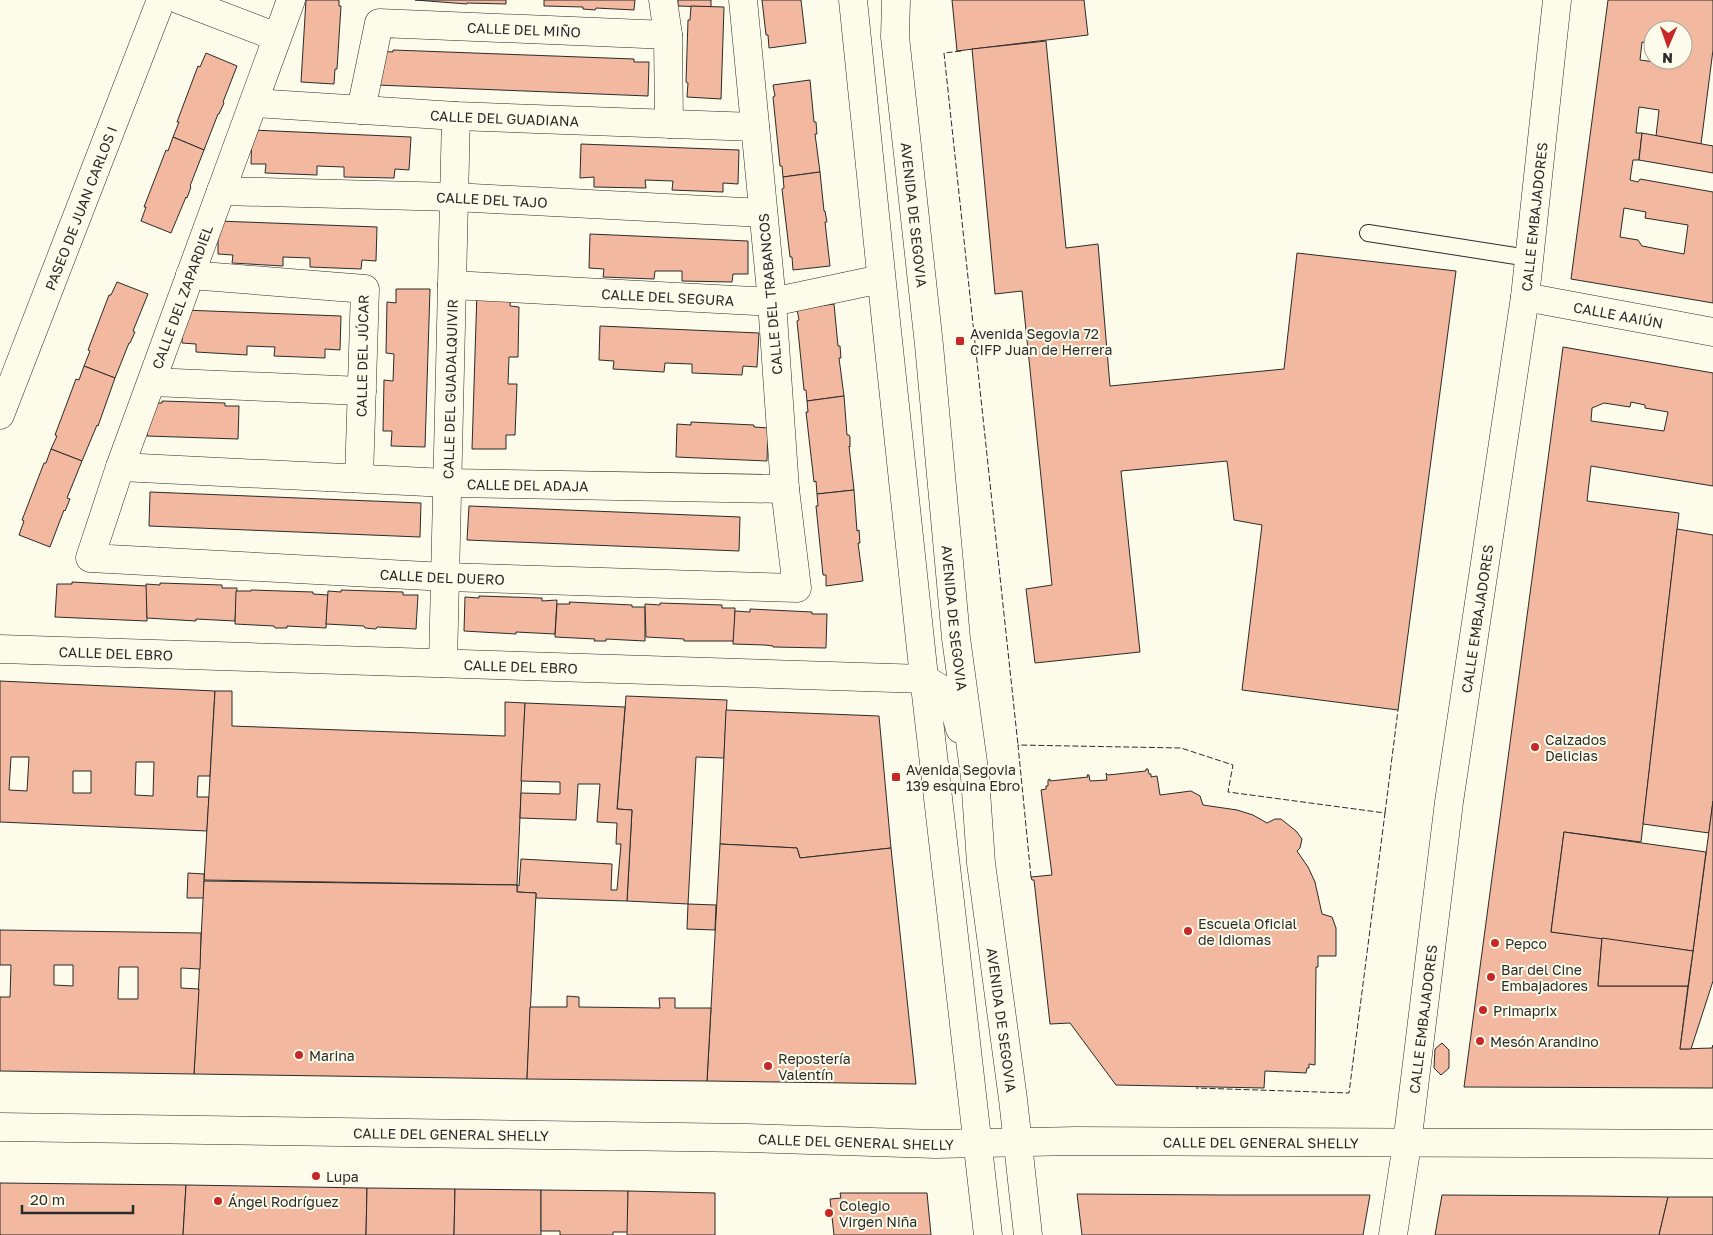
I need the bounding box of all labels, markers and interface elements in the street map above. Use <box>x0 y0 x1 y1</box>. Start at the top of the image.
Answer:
street label: CALLE DEL MIÑO <box>467 18 581 40</box>
north arrow <box>1643 20 1693 70</box>
text: N <box>1662 50 1673 67</box>
street label: CALLE DEL GUADIANA <box>429 106 580 129</box>
street label: PASEO DE JUAN CARLOS I <box>41 124 120 292</box>
street label: AVENIDA DE SEGOVIA <box>898 141 931 289</box>
street label: CALLE EMBAJADORES <box>1517 141 1550 292</box>
street label: CALLE DEL TAJO <box>436 188 548 210</box>
street label: CALLE DEL TRABANCOS <box>754 213 786 375</box>
street label: CALLE DEL ZAPARDIEL <box>148 223 216 371</box>
street label: CALLE DEL SEGURA <box>601 284 735 309</box>
street label: CALLE DEL JÚCAR <box>352 295 372 417</box>
street label: CALLE AAIÚN <box>1572 298 1665 331</box>
street label: CALLE DEL GUADALQUIVIR <box>439 299 460 479</box>
place label: Avenida Segovia 72 CIFP Juan de Herrera <box>970 325 1112 358</box>
marker: Avenida Segovia 72 CIFP Juan de Herrera <box>954 335 966 347</box>
street label: CALLE DEL ADAJA <box>467 475 589 494</box>
street label: CALLE EMBAJADORES <box>1457 543 1496 694</box>
street label: AVENIDA DE SEGOVIA <box>939 544 972 692</box>
street label: CALLE DEL DUERO <box>379 565 505 587</box>
street label: CALLE DEL EBRO <box>59 642 173 663</box>
street label: CALLE DEL EBRO <box>463 656 578 676</box>
place label: Calzados Delicias <box>1545 731 1607 764</box>
marker: Calzados Delicias <box>1529 741 1541 753</box>
place label: Avenida Segovia 139 esquina Ebro <box>906 761 1020 794</box>
marker: Avenida Segovia 139 esquina Ebro <box>890 771 902 783</box>
place label: Escuela Oficial de Idiomas <box>1198 915 1297 948</box>
marker: Escuela Oficial de Idiomas <box>1182 925 1194 937</box>
place label: Pepco <box>1505 935 1547 952</box>
marker: Pepco <box>1489 937 1501 949</box>
street label: CALLE EMBAJADORES <box>1405 944 1440 1094</box>
street label: AVENIDA DE SEGOVIA <box>984 946 1021 1094</box>
place label: Bar del Cine Embajadores <box>1501 961 1588 994</box>
marker: Bar del Cine Embajadores <box>1485 971 1497 983</box>
place label: Primaprix <box>1493 1002 1558 1019</box>
marker: Primaprix <box>1477 1004 1489 1016</box>
place label: Mesón Arandino <box>1490 1033 1599 1050</box>
marker: Mesón Arandino <box>1474 1035 1486 1047</box>
place label: Marina <box>309 1047 355 1064</box>
marker: Marina <box>293 1049 305 1061</box>
place label: Repostería Valentín <box>778 1050 851 1083</box>
marker: Repostería Valentín <box>762 1060 774 1072</box>
street label: CALLE DEL GENERAL SHELLY <box>353 1124 549 1144</box>
street label: CALLE DEL GENERAL SHELLY <box>758 1130 954 1153</box>
street label: CALLE DEL GENERAL SHELLY <box>1163 1133 1359 1151</box>
place label: Lupa <box>326 1168 359 1185</box>
marker: Lupa <box>310 1170 322 1182</box>
scale bar <box>22 1182 134 1214</box>
text: 20 m <box>30 1190 65 1208</box>
place label: Ángel Rodríguez <box>228 1193 339 1210</box>
marker: Ángel Rodríguez <box>212 1195 224 1207</box>
place label: Colegio Virgen Niña <box>839 1197 917 1230</box>
marker: Colegio Virgen Niña <box>823 1207 835 1219</box>

